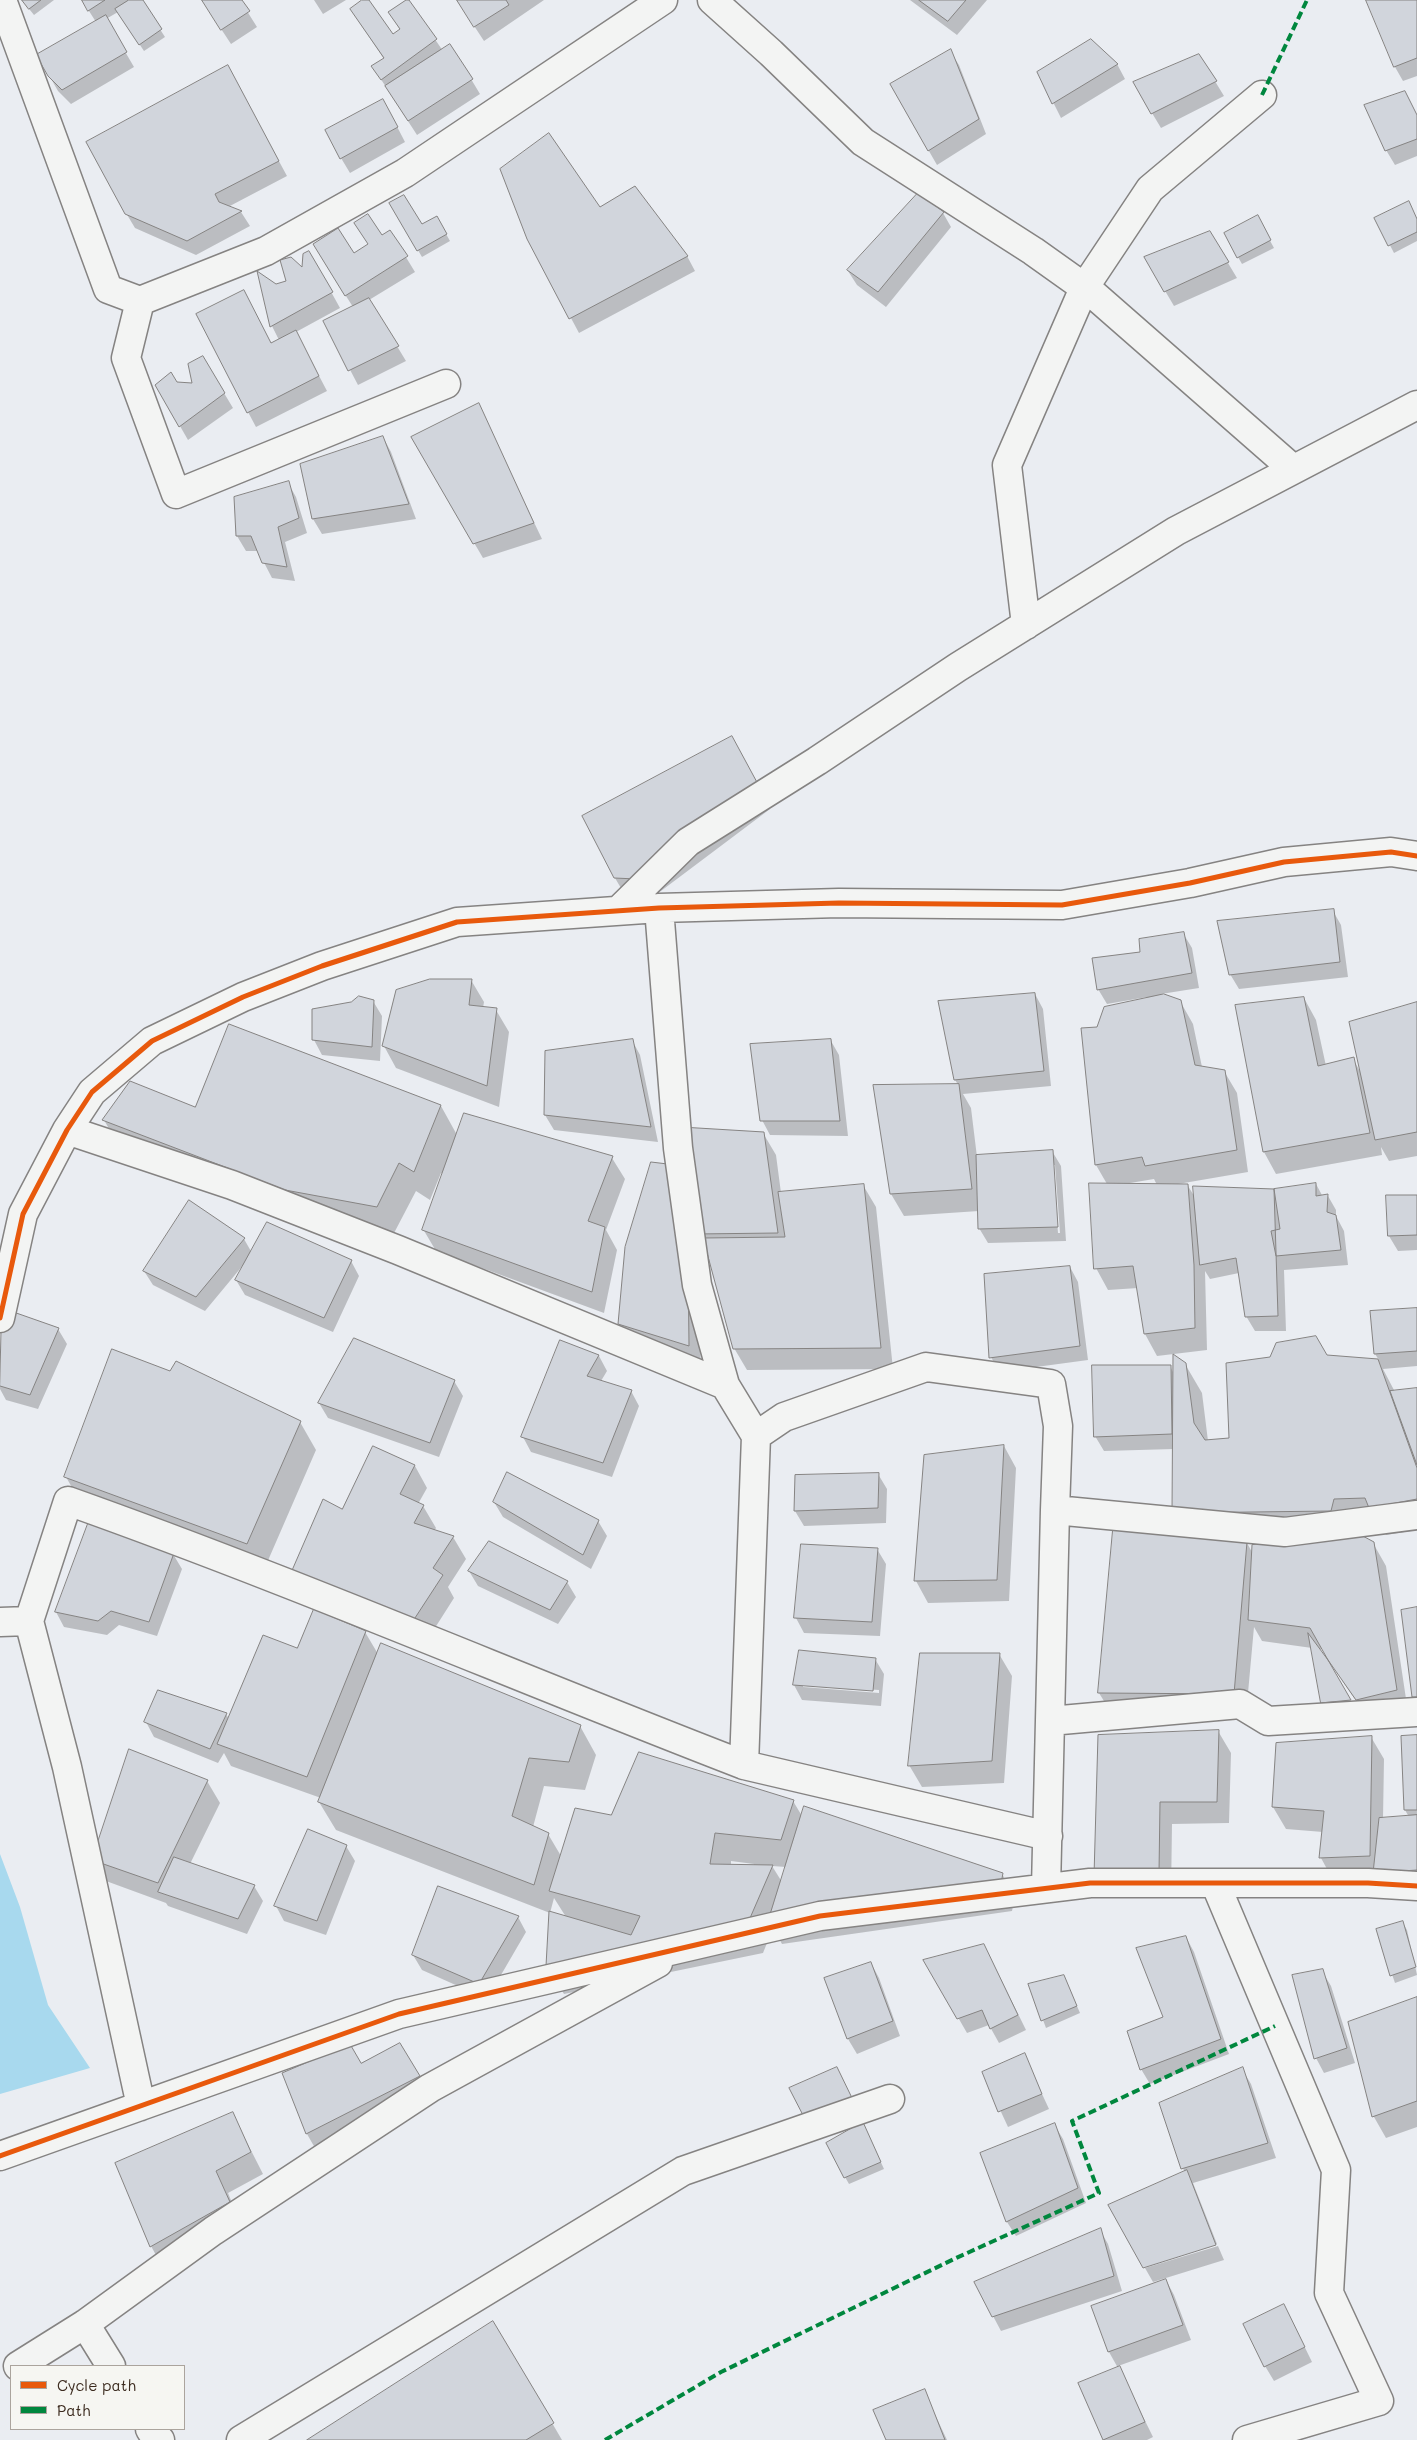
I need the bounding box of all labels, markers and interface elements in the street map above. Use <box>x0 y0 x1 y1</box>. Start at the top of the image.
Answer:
legend <box>10 2365 185 2430</box>
text: Cycle path <box>57 2375 136 2395</box>
text: Path <box>57 2400 91 2420</box>

